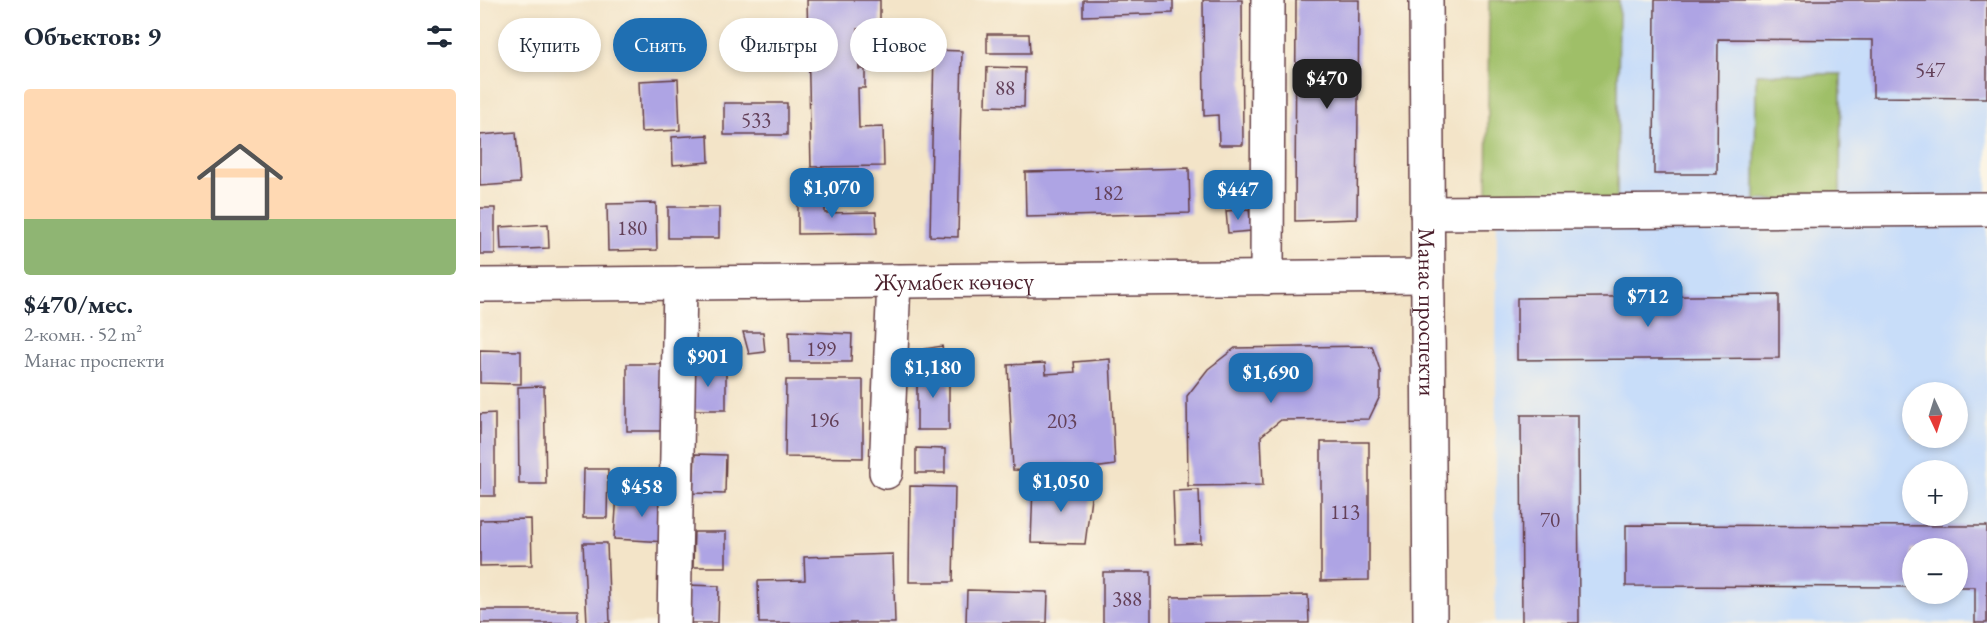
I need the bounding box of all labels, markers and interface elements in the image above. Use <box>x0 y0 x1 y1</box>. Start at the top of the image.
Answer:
chip: Купить <box>498 18 601 72</box>
chip: Снять <box>613 18 707 72</box>
chip: Фильтры <box>719 18 838 72</box>
chip: Новое <box>850 18 947 72</box>
text: Объектов: 9 <box>24 19 161 53</box>
icon: filters <box>423 20 456 53</box>
house number: 547 <box>1915 56 1946 83</box>
pin: $470 <box>1291 59 1363 110</box>
text: $470 <box>1307 65 1347 91</box>
house number: 88 <box>995 74 1015 101</box>
house number: 533 <box>741 106 771 133</box>
icon: home <box>186 128 294 236</box>
pin: $1,070 <box>783 168 881 219</box>
pin: $447 <box>1202 170 1274 221</box>
text: $1,070 <box>804 174 860 200</box>
text: $447 <box>1218 176 1258 202</box>
house number: 182 <box>1093 179 1123 206</box>
house number: 180 <box>617 214 647 241</box>
street label: Манас проспекти <box>1412 228 1444 397</box>
street label: Жумабек көчөсү <box>873 264 1034 297</box>
pin: $712 <box>1612 277 1684 328</box>
text: $712 <box>1628 283 1668 309</box>
text: $470/мес. <box>24 287 133 321</box>
text: 2-комн. · 52 m² <box>24 321 142 347</box>
house number: 199 <box>806 335 836 362</box>
pin: $901 <box>672 337 744 388</box>
text: $901 <box>688 343 728 369</box>
text: Манас проспекти <box>24 347 165 373</box>
pin: $1,180 <box>884 348 982 399</box>
pin: $1,690 <box>1222 353 1320 404</box>
text: $1,180 <box>905 354 961 380</box>
text: $1,690 <box>1243 359 1299 385</box>
north arrow <box>1902 382 1968 448</box>
map controls <box>1902 382 1968 604</box>
house number: 196 <box>809 406 839 433</box>
house number: 203 <box>1047 407 1077 434</box>
button: + <box>1902 460 1968 526</box>
pin: $1,050 <box>1012 462 1110 513</box>
pin: $458 <box>606 467 678 518</box>
text: $1,050 <box>1033 468 1089 494</box>
text: $458 <box>622 473 662 499</box>
house number: 113 <box>1330 498 1360 525</box>
house number: 70 <box>1540 506 1560 533</box>
button: − <box>1902 538 1968 604</box>
house number: 388 <box>1112 585 1142 612</box>

